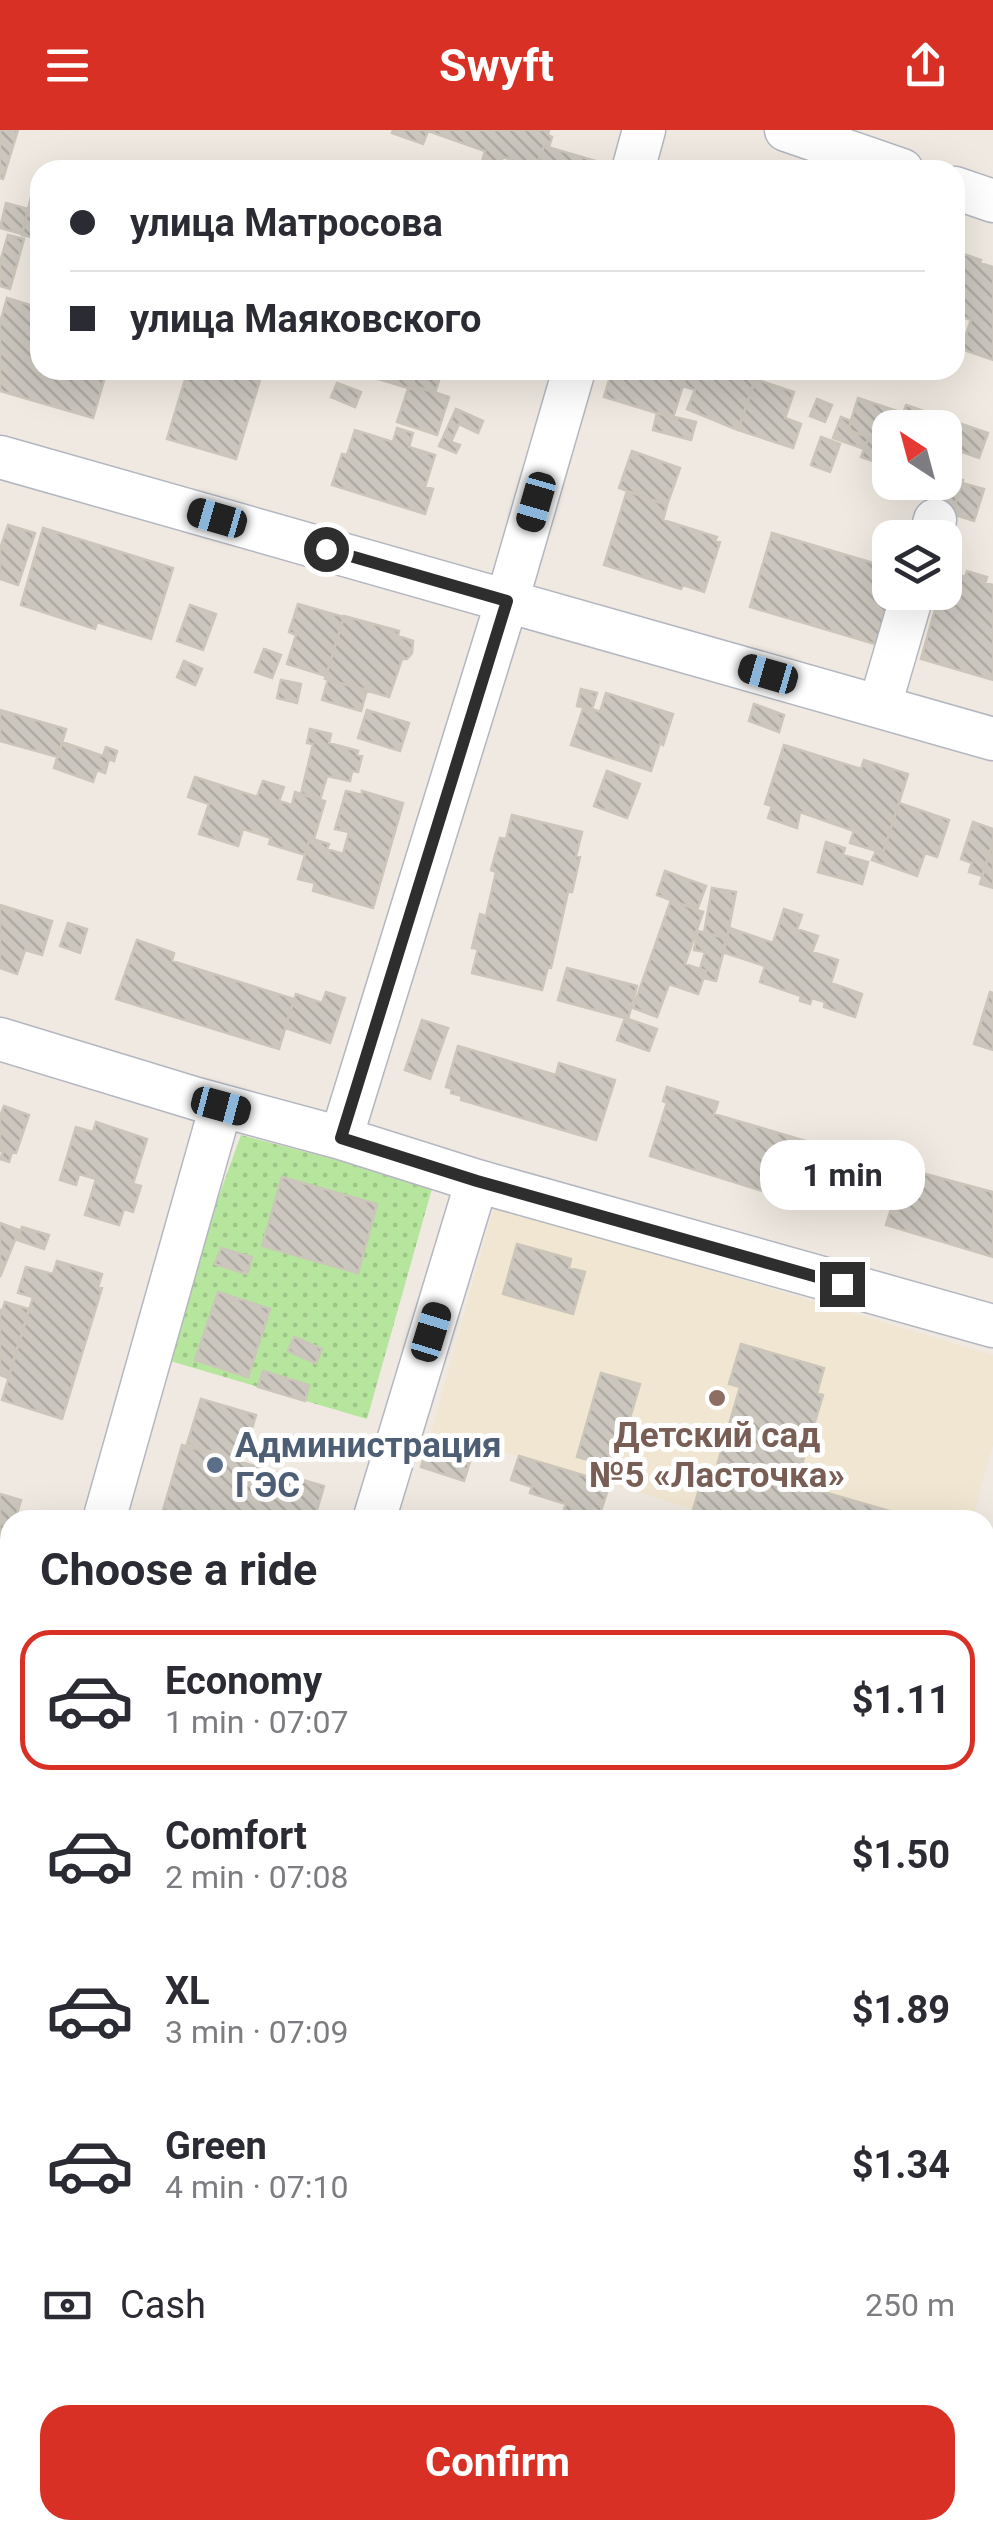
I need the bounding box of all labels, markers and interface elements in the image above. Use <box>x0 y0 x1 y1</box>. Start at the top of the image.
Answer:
icon: menu <box>40 38 95 93</box>
icon: share <box>898 38 953 93</box>
text: Swyft <box>439 39 554 92</box>
text: улица Матросова <box>130 201 443 245</box>
text: улица Маяковского <box>130 297 481 341</box>
north arrow <box>872 410 962 500</box>
map controls <box>872 410 962 610</box>
car <box>513 469 559 535</box>
car <box>184 495 250 541</box>
button: layers <box>872 520 962 610</box>
route start <box>304 527 349 572</box>
car <box>735 651 801 697</box>
car <box>188 1084 254 1128</box>
callout: 1 min <box>760 1139 924 1209</box>
text: 1 min <box>802 1156 883 1194</box>
route end <box>820 1262 865 1307</box>
car <box>408 1299 454 1365</box>
marker: Детский сад №5 «Ласточка» <box>706 1387 728 1409</box>
place label: Детский сад №5 «Ласточка» <box>589 1415 845 1496</box>
place label: Администрация ГЭС <box>235 1425 502 1506</box>
marker: Администрация ГЭС <box>204 1454 226 1476</box>
text: Choose a ride <box>40 1543 317 1596</box>
icon: car <box>45 1655 135 1745</box>
text: Economy <box>165 1659 322 1703</box>
text: $1.11 <box>852 1678 950 1722</box>
text: 1 min · 07:07 <box>165 1703 348 1741</box>
icon: car <box>45 1810 135 1900</box>
text: Comfort <box>165 1814 307 1858</box>
text: $1.50 <box>852 1833 950 1877</box>
text: 2 min · 07:08 <box>165 1858 348 1896</box>
icon: car <box>45 1965 135 2055</box>
text: XL <box>165 1969 210 2013</box>
text: $1.89 <box>852 1988 950 2032</box>
text: 3 min · 07:09 <box>165 2013 348 2051</box>
icon: car <box>45 2120 135 2210</box>
text: Green <box>165 2124 267 2168</box>
text: $1.34 <box>852 2143 950 2187</box>
text: 4 min · 07:10 <box>165 2168 348 2206</box>
icon: cash <box>40 2278 95 2333</box>
text: Cash <box>120 2283 206 2327</box>
text: 250 m <box>865 2286 955 2324</box>
button: Confirm <box>40 2405 955 2520</box>

